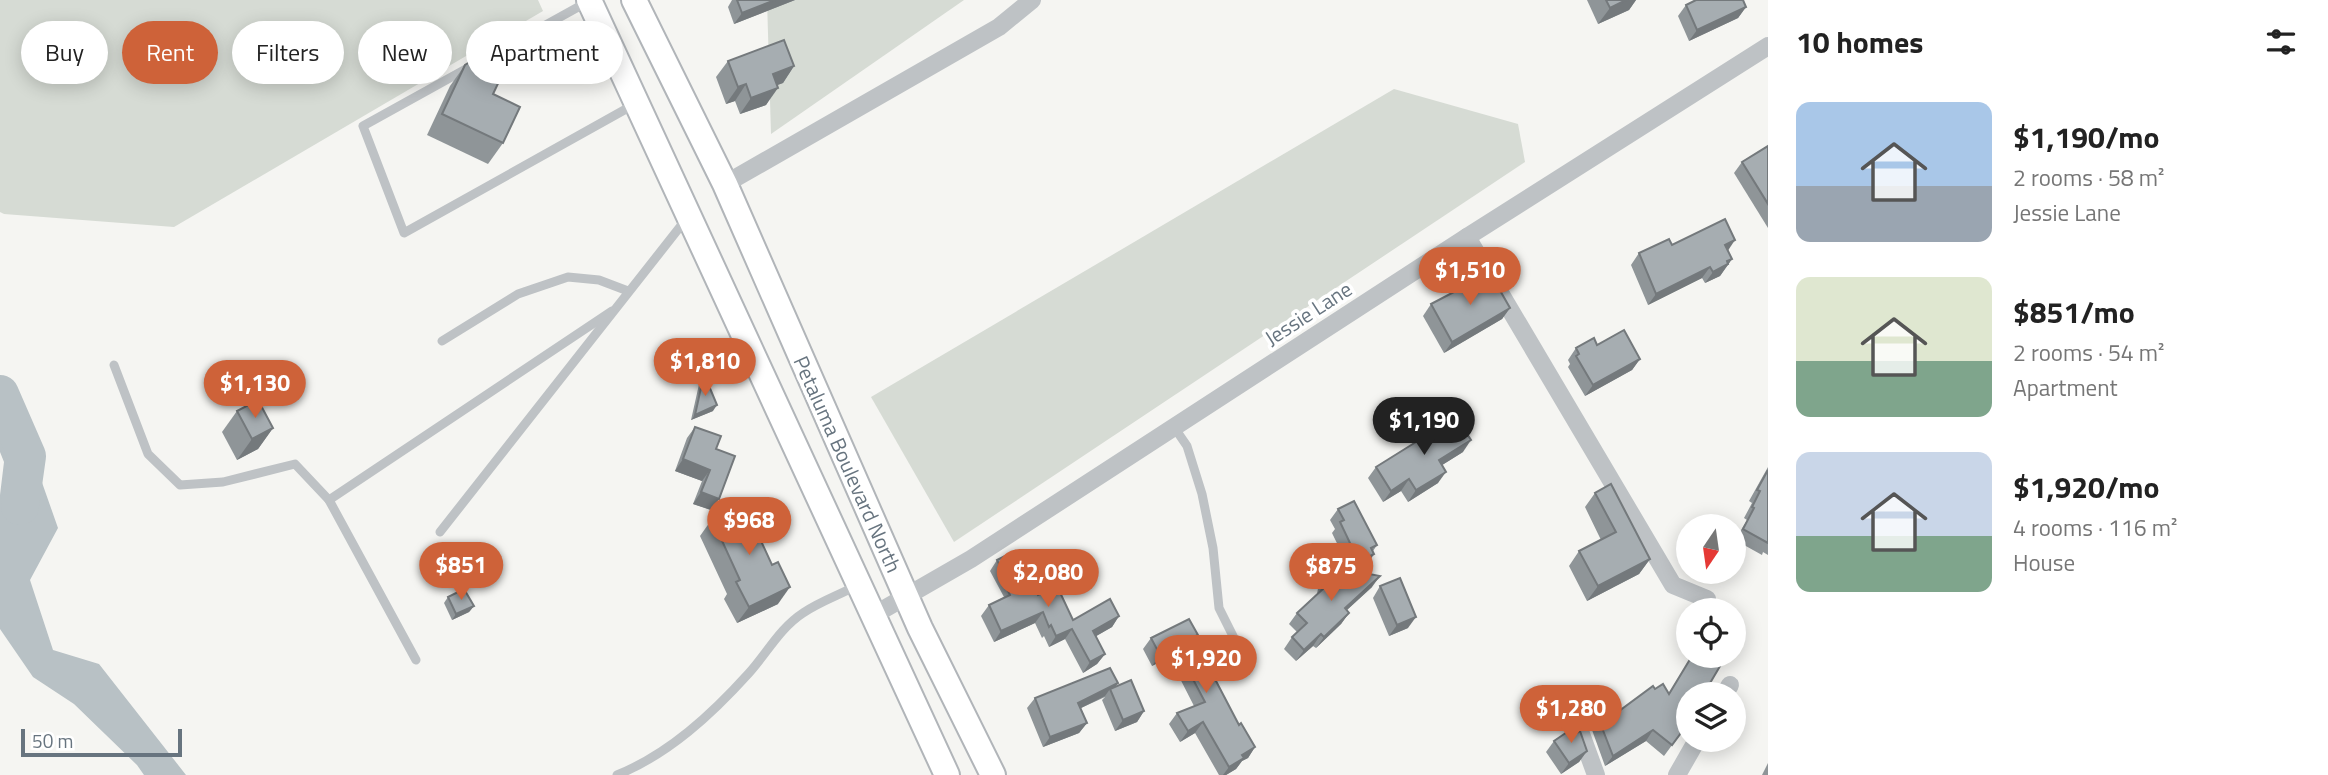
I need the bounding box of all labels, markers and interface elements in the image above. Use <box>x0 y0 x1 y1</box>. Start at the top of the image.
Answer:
text: 10 homes <box>1796 19 1923 65</box>
chip: Buy <box>21 21 108 84</box>
chip: Rent <box>122 21 218 84</box>
chip: Filters <box>232 21 344 84</box>
chip: New <box>358 21 452 84</box>
chip: Apartment <box>466 21 623 84</box>
icon: filters <box>2262 23 2300 61</box>
text: $1,190/mo <box>2013 114 2159 160</box>
icon: home <box>1852 130 1936 214</box>
text: 2 rooms · 58 m² <box>2013 160 2164 195</box>
text: Jessie Lane <box>2013 195 2121 230</box>
pin: $1,510 <box>1413 247 1527 307</box>
text: $1,510 <box>1435 252 1505 287</box>
street label: Jessie Lane <box>1258 273 1358 353</box>
text: $851/mo <box>2013 289 2135 335</box>
icon: home <box>1852 305 1936 389</box>
text: 2 rooms · 54 m² <box>2013 335 2164 370</box>
pin: $1,810 <box>648 338 762 398</box>
text: $1,810 <box>670 343 740 378</box>
street label: Petaluma Boulevard North <box>786 351 910 577</box>
pin: $1,130 <box>198 360 312 420</box>
text: $1,130 <box>220 365 290 400</box>
text: Apartment <box>2013 370 2118 405</box>
pin: $1,190 <box>1367 398 1481 457</box>
text: $1,190 <box>1389 402 1459 437</box>
text: $1,920/mo <box>2013 464 2159 510</box>
icon: home <box>1852 480 1936 564</box>
pin: $968 <box>708 498 790 557</box>
text: $968 <box>723 502 775 537</box>
text: 4 rooms · 116 m² <box>2013 510 2177 545</box>
north arrow <box>1676 514 1746 584</box>
map controls <box>1676 514 1746 752</box>
pin: $851 <box>420 542 502 602</box>
pin: $875 <box>1290 544 1372 603</box>
text: House <box>2013 545 2075 580</box>
text: $851 <box>435 547 487 582</box>
text: $875 <box>1305 548 1357 583</box>
pin: $2,080 <box>991 550 1105 609</box>
text: $2,080 <box>1013 554 1083 589</box>
button: locate <box>1676 598 1746 668</box>
pin: $1,920 <box>1149 636 1263 695</box>
text: $1,920 <box>1171 640 1241 675</box>
button: layers <box>1676 682 1746 752</box>
pin: $1,280 <box>1514 686 1628 745</box>
text: $1,280 <box>1536 690 1606 725</box>
scale bar <box>21 726 182 758</box>
text: 50 m <box>32 726 73 755</box>

